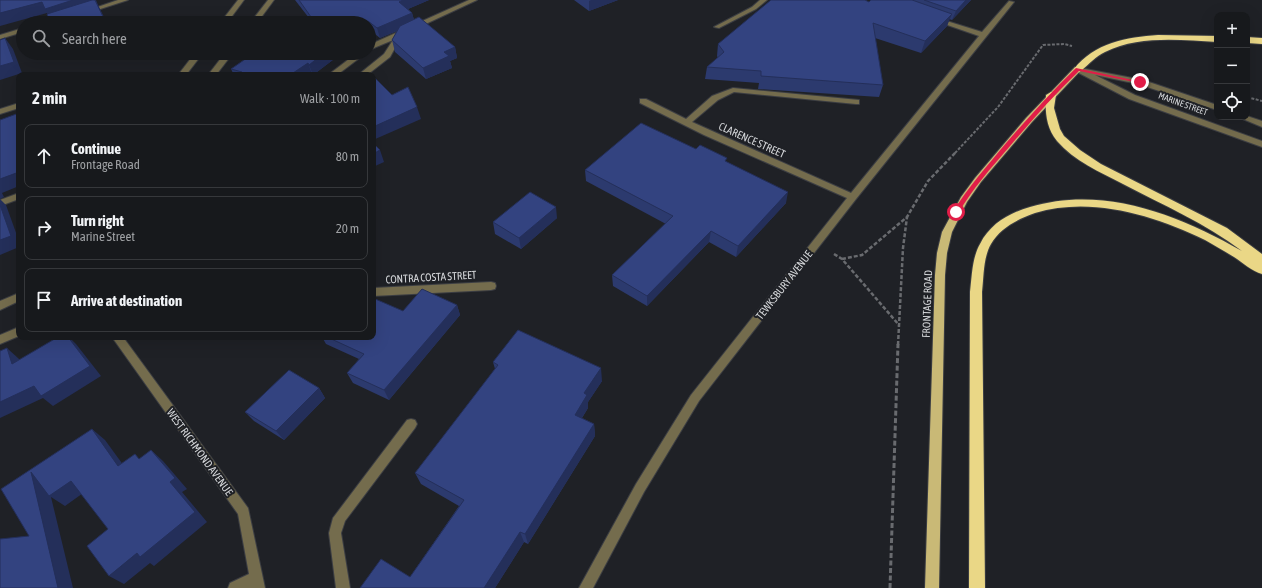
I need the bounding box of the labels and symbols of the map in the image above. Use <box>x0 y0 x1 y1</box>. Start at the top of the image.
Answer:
route end <box>1131 73 1149 91</box>
street label: MARINE STREET <box>1157 90 1209 118</box>
street label: CLARENCE STREET <box>717 120 787 160</box>
route start <box>947 203 965 221</box>
street label: TEWKSBURY AVENUE <box>753 248 815 322</box>
street label: CONTRA COSTA STREET <box>385 269 477 285</box>
street label: FRONTAGE ROAD <box>920 270 934 338</box>
street label: WEST RICHMOND AVENUE <box>165 406 236 498</box>

